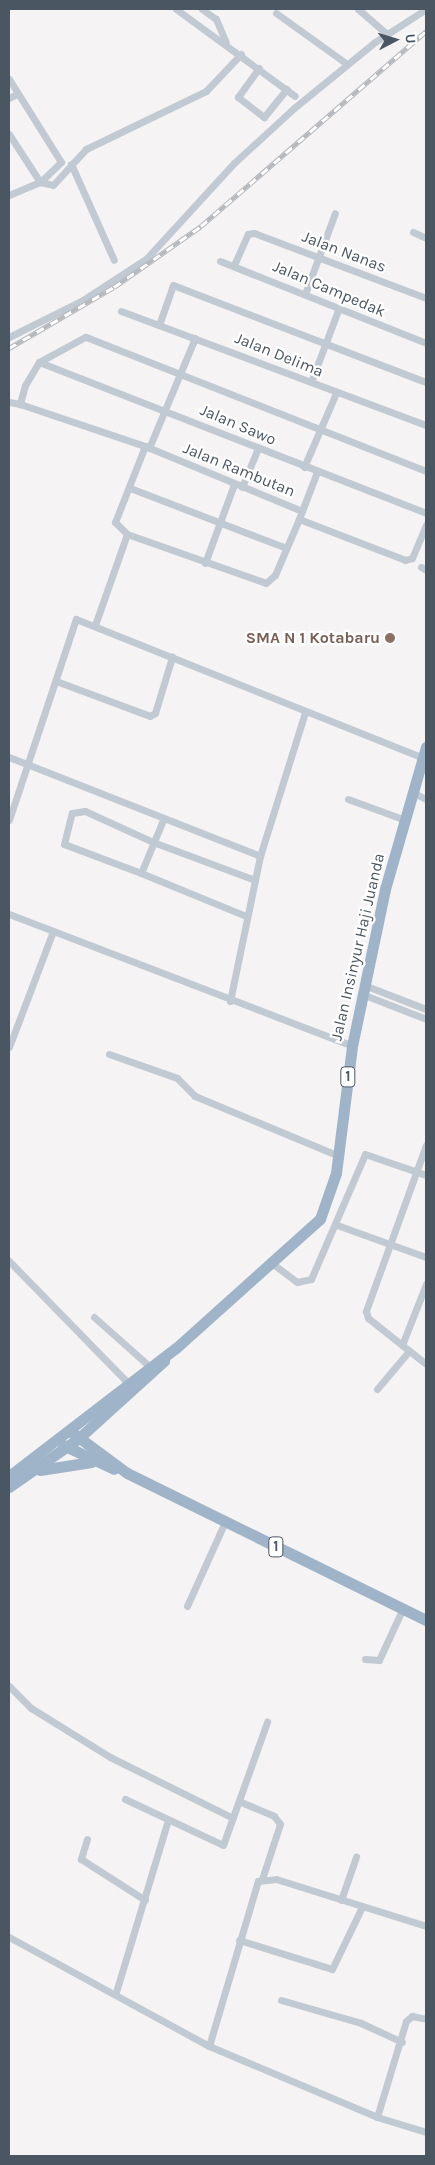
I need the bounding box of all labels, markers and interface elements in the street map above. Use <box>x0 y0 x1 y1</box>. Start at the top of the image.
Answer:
north arrow <box>370 15 420 65</box>
text: U <box>402 33 419 44</box>
street label: Jalan Nanas <box>299 227 389 277</box>
street label: Jalan Campedak <box>270 257 388 321</box>
street label: Jalan Delima <box>232 329 326 381</box>
street label: Jalan Sawo <box>197 400 279 450</box>
street label: Jalan Rambutan <box>180 439 298 501</box>
place label: SMA N 1 Kotabaru <box>246 628 380 648</box>
marker: SMA N 1 Kotabaru <box>384 632 396 644</box>
street label: Jalan Insinyur Haji Juanda <box>327 851 389 1043</box>
road number: 1 <box>339 1064 357 1090</box>
road number: 1 <box>267 1534 285 1560</box>

